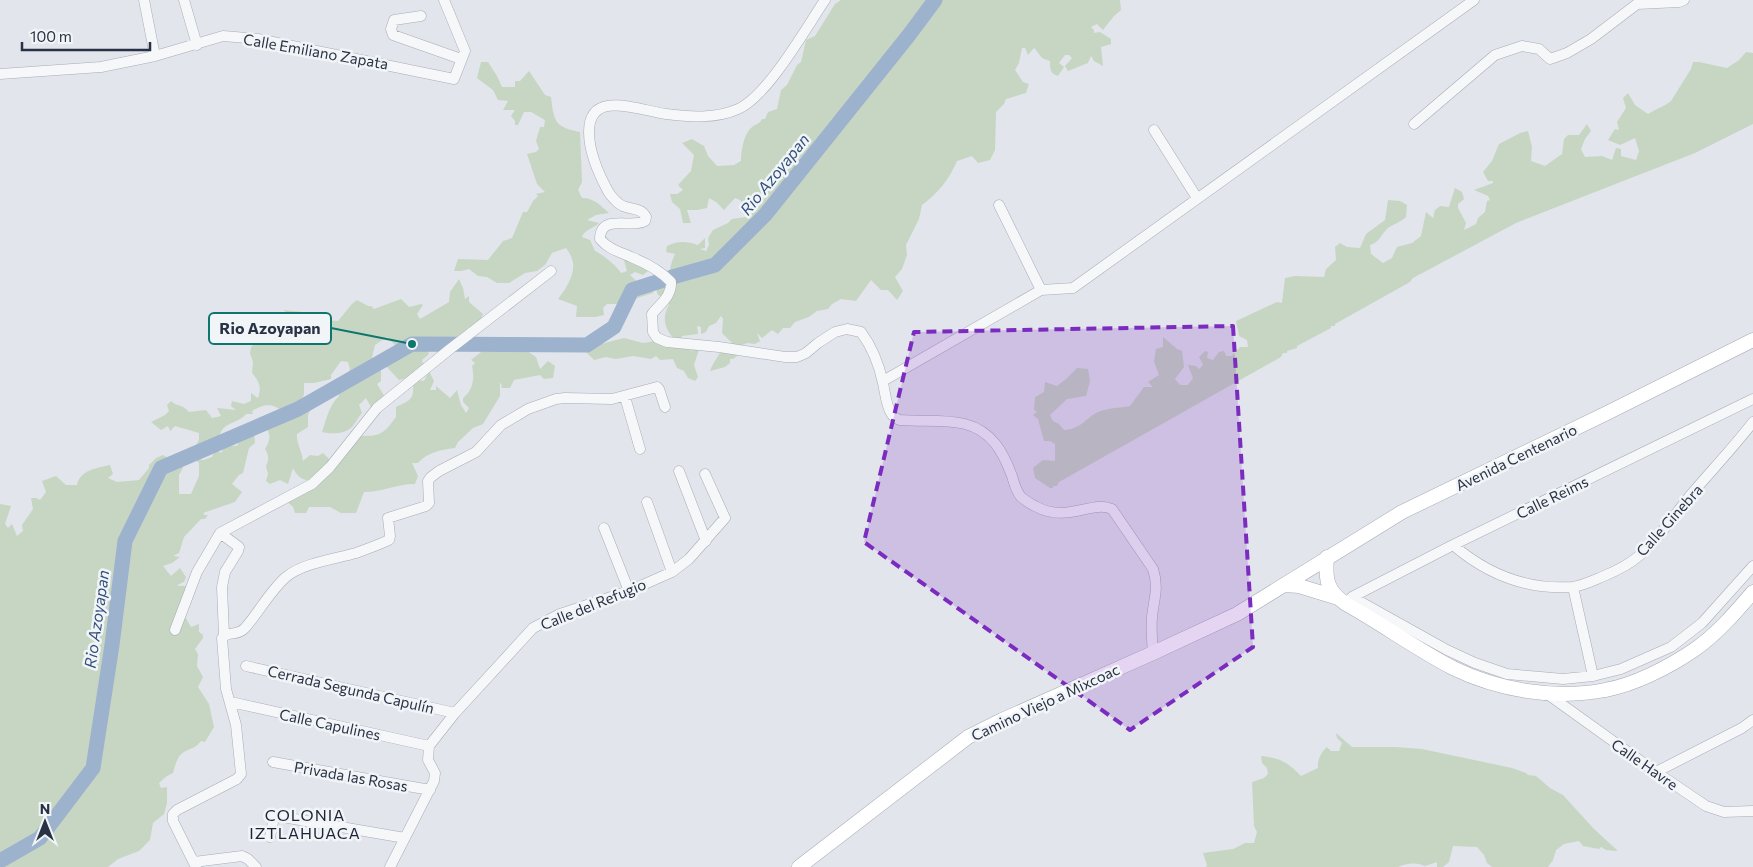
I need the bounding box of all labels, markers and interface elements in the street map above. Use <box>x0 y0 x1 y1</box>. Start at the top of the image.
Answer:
scale bar <box>22 20 150 52</box>
text: 100 m <box>30 27 72 45</box>
street label: Calle Emiliano Zapata <box>242 29 390 73</box>
water label: Rio Azoyapan <box>735 130 813 218</box>
callout: Rio Azoyapan <box>209 313 331 344</box>
text: Rio Azoyapan <box>219 318 321 337</box>
street label: Avenida Centenario <box>1452 420 1580 494</box>
street label: Calle Reims <box>1513 472 1591 522</box>
street label: Calle Ginebra <box>1632 480 1706 560</box>
water label: Rio Azoyapan <box>80 569 112 669</box>
street label: Calle del Refugio <box>538 575 649 633</box>
street label: Camino Viejo a Mixcoac <box>968 660 1122 744</box>
street label: Cerrada Segunda Capulín <box>266 661 436 717</box>
street label: Calle Capulines <box>278 704 382 744</box>
street label: Calle Havre <box>1608 735 1682 793</box>
street label: Privada las Rosas <box>293 757 409 795</box>
north arrow <box>20 797 70 847</box>
text: N <box>40 800 50 817</box>
district label: COLONIA IZTLAHUACA <box>249 805 361 842</box>

